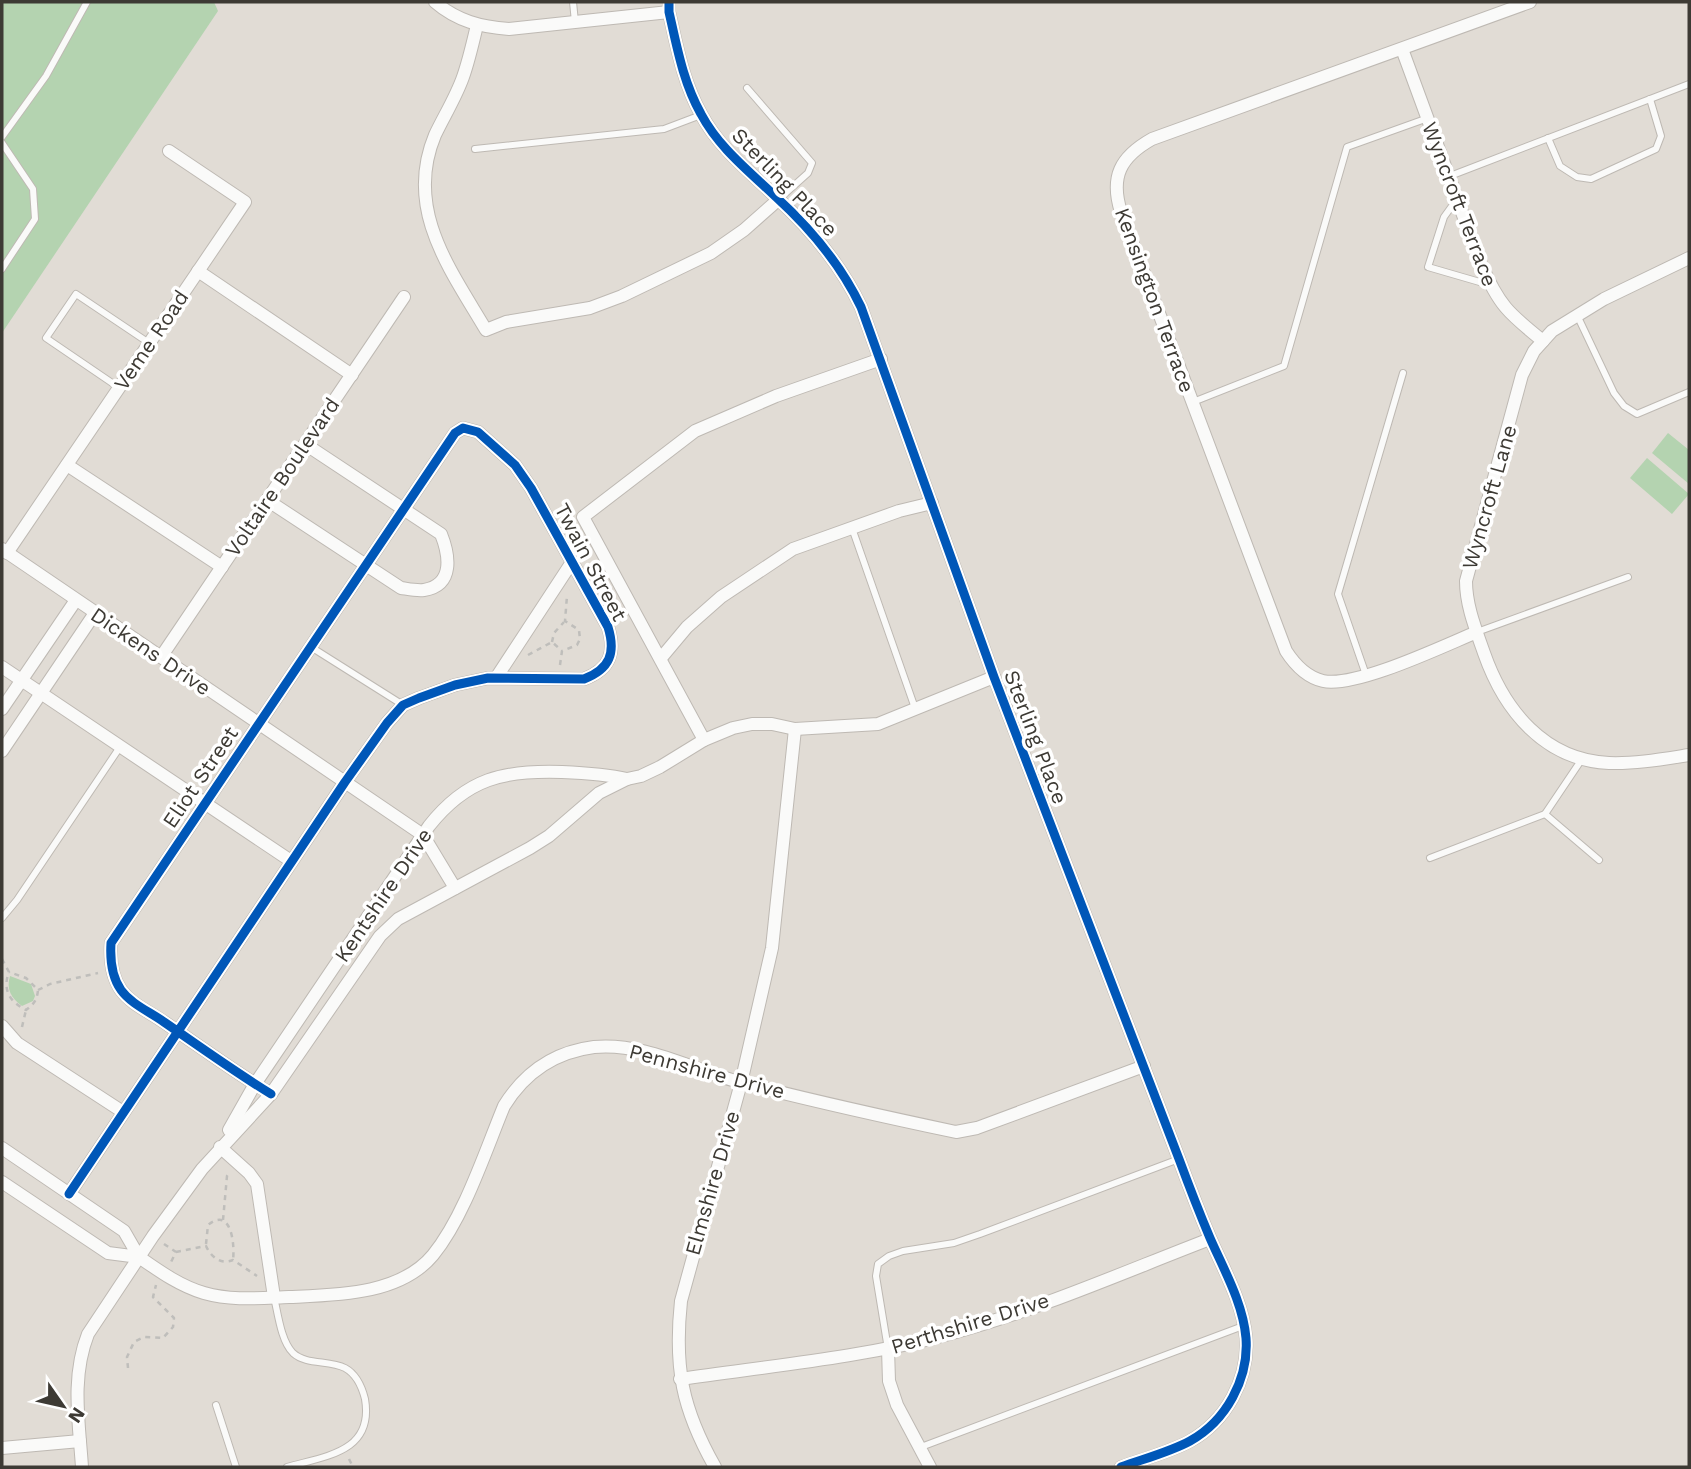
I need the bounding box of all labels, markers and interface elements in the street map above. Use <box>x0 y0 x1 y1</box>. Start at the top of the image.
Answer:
street label: Wyncroft Terrace <box>1417 118 1503 290</box>
street label: Sterling Place <box>727 122 843 242</box>
street label: Kensington Terrace <box>1110 204 1200 396</box>
street label: Veme Road <box>108 285 194 395</box>
street label: Voltaire Boulevard <box>219 393 345 561</box>
street label: Wyncroft Lane <box>1456 422 1522 572</box>
street label: Twain Street <box>550 499 633 625</box>
street label: Dickens Drive <box>86 602 216 700</box>
street label: Sterling Place <box>999 667 1073 807</box>
street label: Eliot Street <box>157 721 243 832</box>
street label: Kentshire Drive <box>329 823 437 967</box>
street label: Pennshire Drive <box>626 1038 788 1104</box>
street label: Elmshire Drive <box>679 1108 745 1258</box>
street label: Perthshire Drive <box>888 1287 1052 1359</box>
north arrow <box>28 1371 98 1441</box>
text: N <box>63 1403 90 1427</box>

